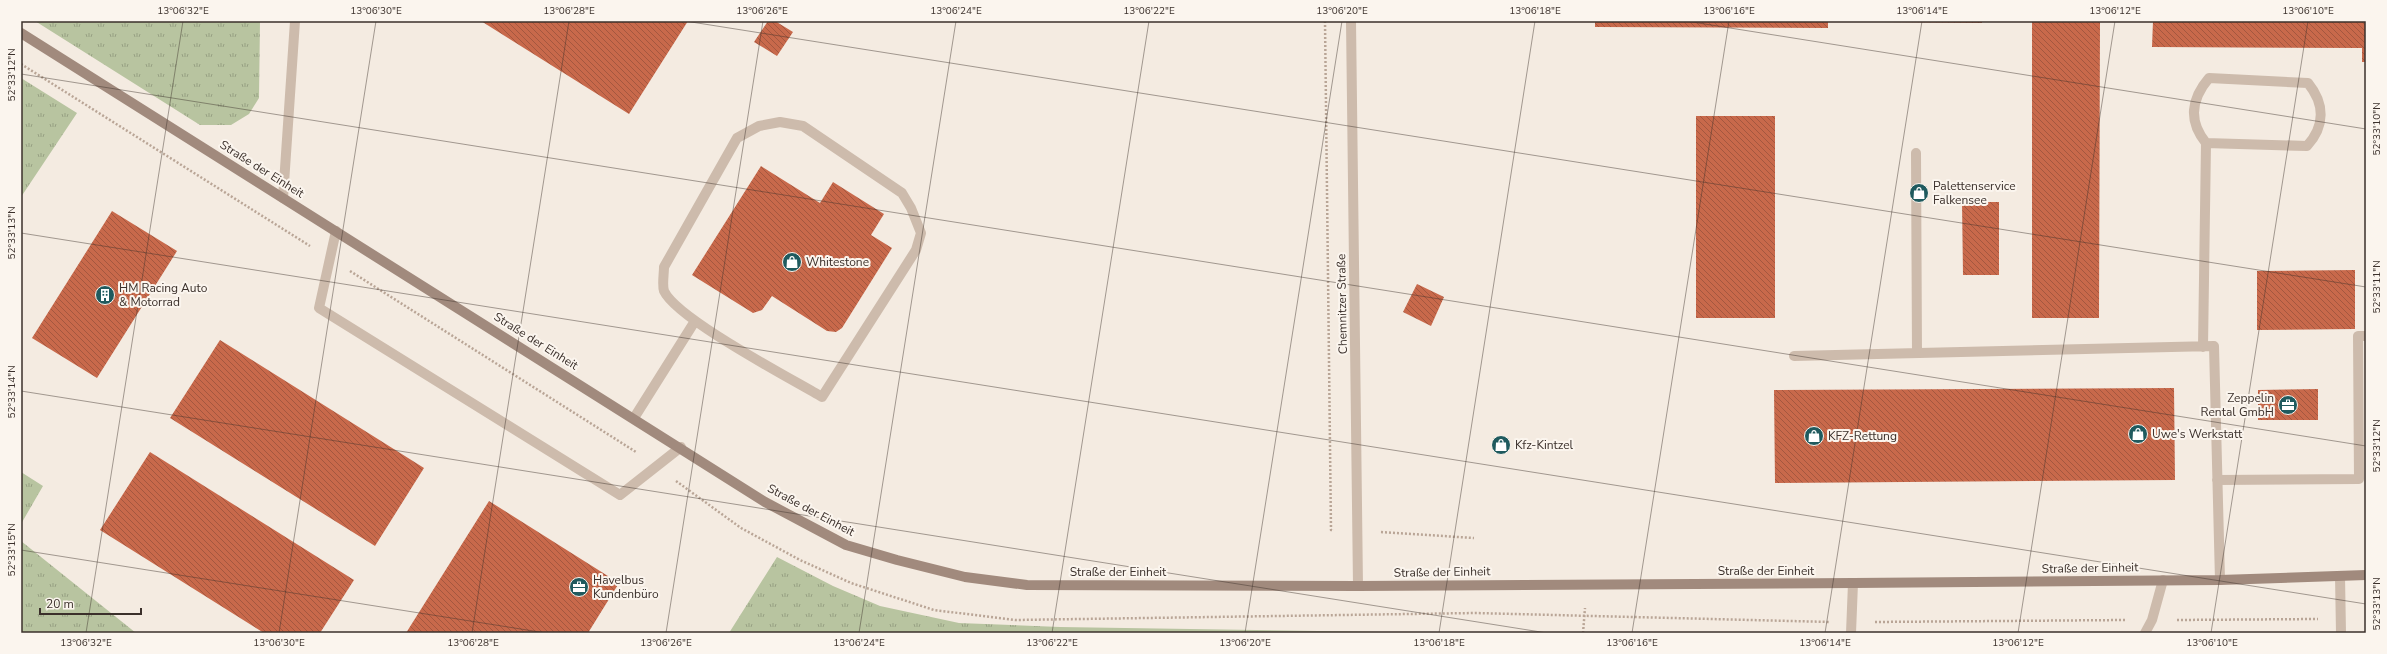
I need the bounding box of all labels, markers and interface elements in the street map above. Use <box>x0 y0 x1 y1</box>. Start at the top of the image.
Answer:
text: 13°06'32"E <box>157 4 209 18</box>
text: 13°06'30"E <box>350 4 402 18</box>
text: 13°06'28"E <box>543 4 595 18</box>
text: 13°06'26"E <box>736 4 788 18</box>
text: 13°06'24"E <box>930 4 982 18</box>
text: 13°06'22"E <box>1123 4 1175 18</box>
text: 13°06'20"E <box>1316 4 1368 18</box>
text: 13°06'18"E <box>1509 4 1561 18</box>
text: 13°06'16"E <box>1703 4 1755 18</box>
text: 13°06'14"E <box>1896 4 1948 18</box>
text: 13°06'12"E <box>2089 4 2141 18</box>
text: 13°06'10"E <box>2282 4 2334 18</box>
text: 52°33'12"N <box>5 48 19 102</box>
text: 52°33'10"N <box>2370 102 2384 156</box>
street label: Straße der Einheit <box>217 137 308 202</box>
place label: Palettenservice Falkensee <box>1933 178 2016 208</box>
shop icon: Palettenservice Falkensee <box>1908 182 1930 204</box>
text: 52°33'13"N <box>5 206 19 260</box>
shop icon: Whitestone <box>781 251 803 273</box>
place label: Whitestone <box>806 254 869 270</box>
street label: Chemnitzer Straße <box>1333 254 1351 354</box>
text: 52°33'11"N <box>2370 260 2384 314</box>
place label: HM Racing Auto & Motorrad <box>119 280 208 310</box>
building icon: HM Racing Auto & Motorrad <box>94 284 116 306</box>
street label: Straße der Einheit <box>491 309 582 374</box>
text: 52°33'14"N <box>5 365 19 419</box>
place label: Zeppelin Rental GmbH <box>2201 390 2274 420</box>
office icon: Zeppelin Rental GmbH <box>2277 394 2299 416</box>
text: 52°33'12"N <box>2370 419 2384 473</box>
shop icon: Uwe's Werkstatt <box>2127 423 2149 445</box>
shop icon: KFZ-Rettung <box>1803 425 1825 447</box>
place label: Uwe's Werkstatt <box>2152 426 2243 442</box>
place label: KFZ-Rettung <box>1828 428 1897 444</box>
shop icon: Kfz-Kintzel <box>1490 434 1512 456</box>
place label: Kfz-Kintzel <box>1515 437 1574 453</box>
street label: Straße der Einheit <box>765 480 858 540</box>
text: 52°33'15"N <box>5 523 19 577</box>
street label: Straße der Einheit <box>2042 559 2139 577</box>
street label: Straße der Einheit <box>1394 563 1491 581</box>
street label: Straße der Einheit <box>1718 563 1815 579</box>
street label: Straße der Einheit <box>1070 564 1167 580</box>
place label: Havelbus Kundenbüro <box>593 572 659 602</box>
office icon: Havelbus Kundenbüro <box>568 576 590 598</box>
text: 52°33'13"N <box>2370 577 2384 631</box>
scale bar <box>40 590 141 616</box>
text: 20 m <box>46 596 74 612</box>
text: 13°06'32"E <box>60 636 112 650</box>
text: 13°06'30"E <box>253 636 305 650</box>
text: 13°06'28"E <box>447 636 499 650</box>
text: 13°06'26"E <box>640 636 692 650</box>
text: 13°06'24"E <box>833 636 885 650</box>
text: 13°06'22"E <box>1026 636 1078 650</box>
text: 13°06'20"E <box>1219 636 1271 650</box>
text: 13°06'18"E <box>1413 636 1465 650</box>
text: 13°06'16"E <box>1606 636 1658 650</box>
text: 13°06'14"E <box>1799 636 1851 650</box>
text: 13°06'12"E <box>1992 636 2044 650</box>
text: 13°06'10"E <box>2186 636 2238 650</box>

